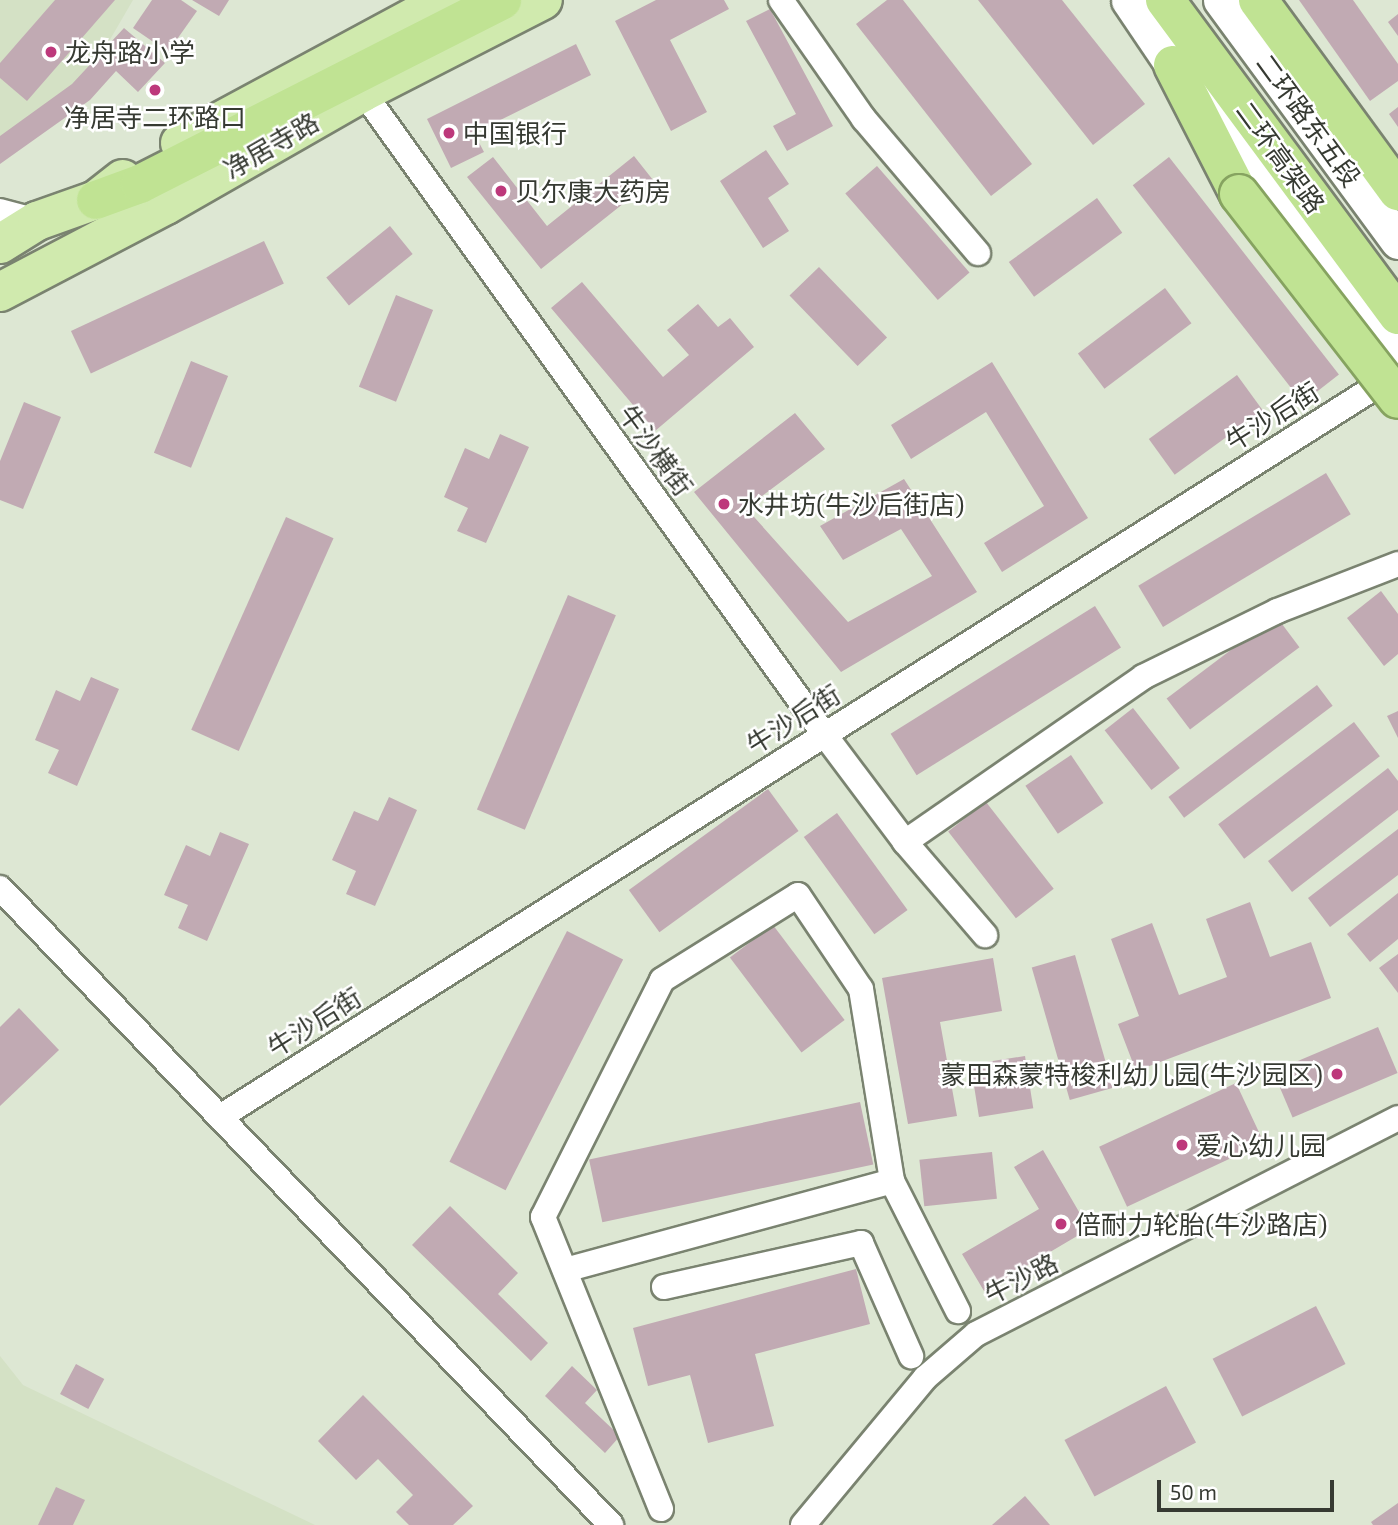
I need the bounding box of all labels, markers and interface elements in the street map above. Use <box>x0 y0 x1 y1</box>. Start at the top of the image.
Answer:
place label: 龙舟路小学 <box>65 36 195 68</box>
marker: 龙舟路小学 <box>43 44 59 60</box>
street label: 二环路东五段 <box>1251 48 1367 192</box>
marker: 净居寺二环路口 <box>147 82 163 98</box>
street label: 二环高架路 <box>1230 95 1332 219</box>
place label: 净居寺二环路口 <box>64 101 246 133</box>
street label: 净居寺路 <box>218 105 324 185</box>
place label: 中国银行 <box>463 117 567 149</box>
marker: 中国银行 <box>441 125 457 141</box>
place label: 贝尔康大药房 <box>515 175 671 207</box>
marker: 贝尔康大药房 <box>493 183 509 199</box>
street label: 牛沙后街 <box>1220 375 1324 457</box>
street label: 牛沙横街 <box>613 399 699 501</box>
place label: 水井坊(牛沙后街店) <box>738 488 965 520</box>
marker: 水井坊(牛沙后街店) <box>716 496 732 512</box>
street label: 牛沙后街 <box>741 678 845 760</box>
street label: 牛沙后街 <box>262 981 366 1063</box>
place label: 蒙田森蒙特梭利幼儿园(牛沙园区) <box>940 1058 1323 1090</box>
marker: 蒙田森蒙特梭利幼儿园(牛沙园区) <box>1329 1066 1345 1082</box>
place label: 爱心幼儿园 <box>1196 1129 1326 1161</box>
marker: 爱心幼儿园 <box>1174 1137 1190 1153</box>
place label: 倍耐力轮胎(牛沙路店) <box>1075 1208 1328 1240</box>
marker: 倍耐力轮胎(牛沙路店) <box>1053 1216 1069 1232</box>
street label: 牛沙路 <box>979 1246 1063 1310</box>
scale bar <box>1160 1466 1337 1510</box>
text: 50 m <box>1170 1479 1217 1504</box>

